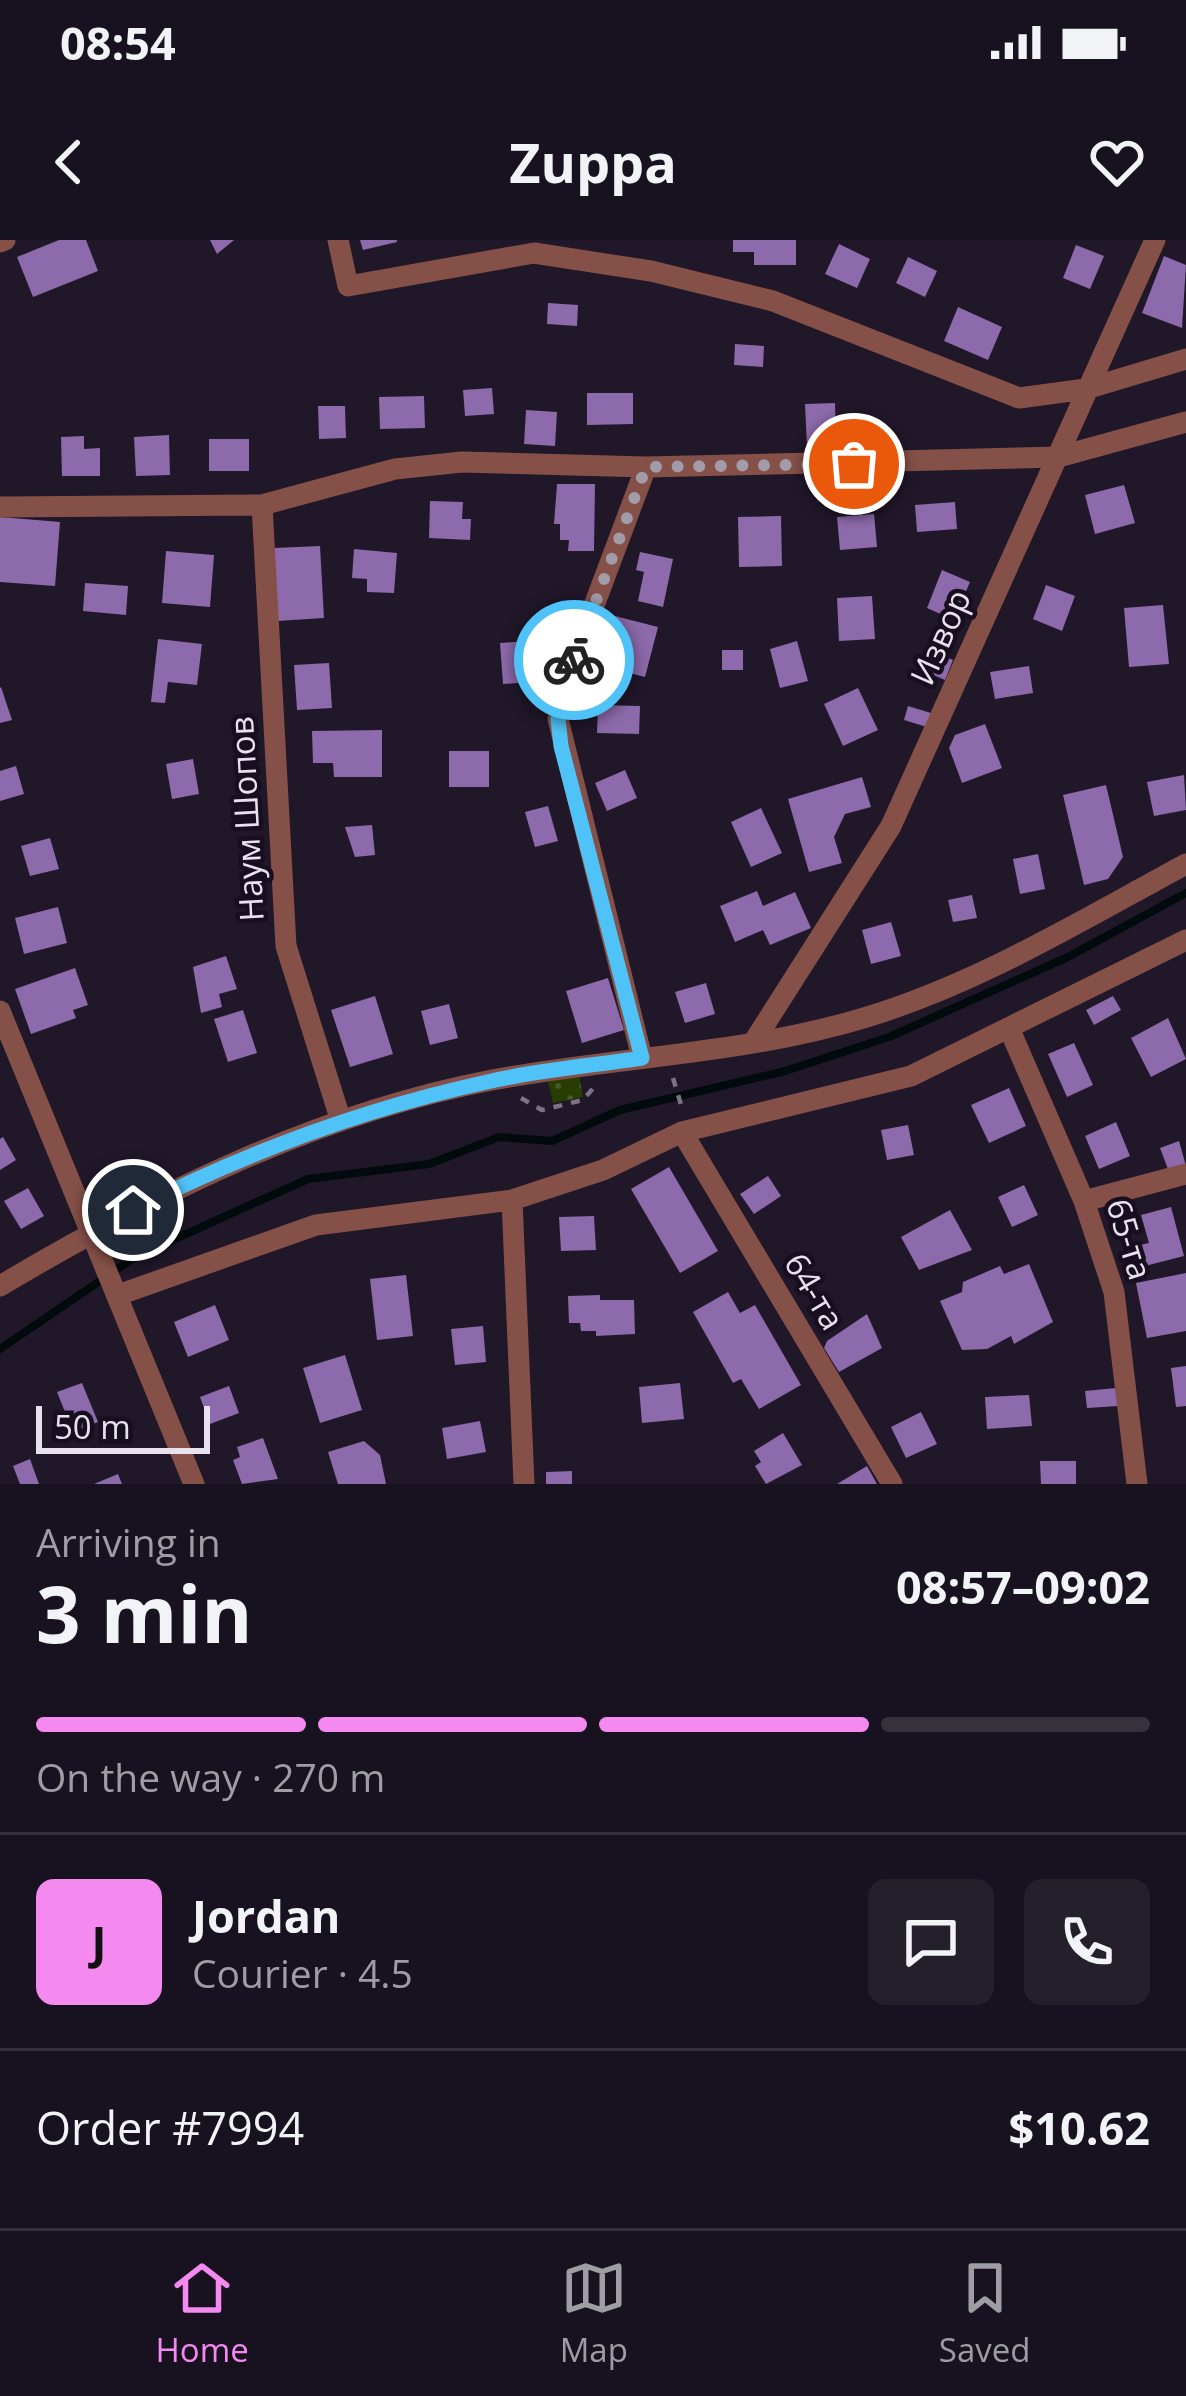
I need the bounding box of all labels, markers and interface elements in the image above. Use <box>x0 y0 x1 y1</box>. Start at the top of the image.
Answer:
text: 08:54 <box>60 12 176 73</box>
text: Zuppa <box>509 125 677 199</box>
icon: back <box>36 129 102 195</box>
icon: heart <box>1084 129 1150 195</box>
pin <box>803 413 905 515</box>
icon: bag <box>821 431 887 497</box>
street label: Извор <box>899 582 981 692</box>
courier <box>514 600 634 720</box>
icon: bike <box>541 627 607 693</box>
street label: Наум Шопов <box>218 715 274 923</box>
pin <box>82 1159 184 1261</box>
icon: home <box>100 1177 166 1243</box>
street label: 65-та <box>1096 1193 1164 1285</box>
street label: 64-та <box>775 1244 855 1338</box>
scale bar <box>36 1400 210 1453</box>
text: 50 m <box>54 1404 131 1449</box>
text: Arriving in <box>36 1515 221 1568</box>
text: 08:57–09:02 <box>896 1556 1150 1617</box>
text: 3 min <box>36 1560 253 1666</box>
text: On the way · 270 m <box>36 1750 385 1803</box>
button: chat <box>868 1879 994 2005</box>
button: phone <box>1024 1879 1150 2005</box>
text: Jordan <box>192 1885 340 1946</box>
text: J <box>92 1911 106 1972</box>
text: Courier · 4.5 <box>192 1946 413 1999</box>
text: Order #7994 <box>36 2097 304 2158</box>
text: $10.62 <box>1009 2097 1150 2158</box>
tab: Home <box>155 2255 249 2372</box>
tab: Map <box>560 2255 628 2372</box>
tab: Saved <box>939 2255 1031 2372</box>

